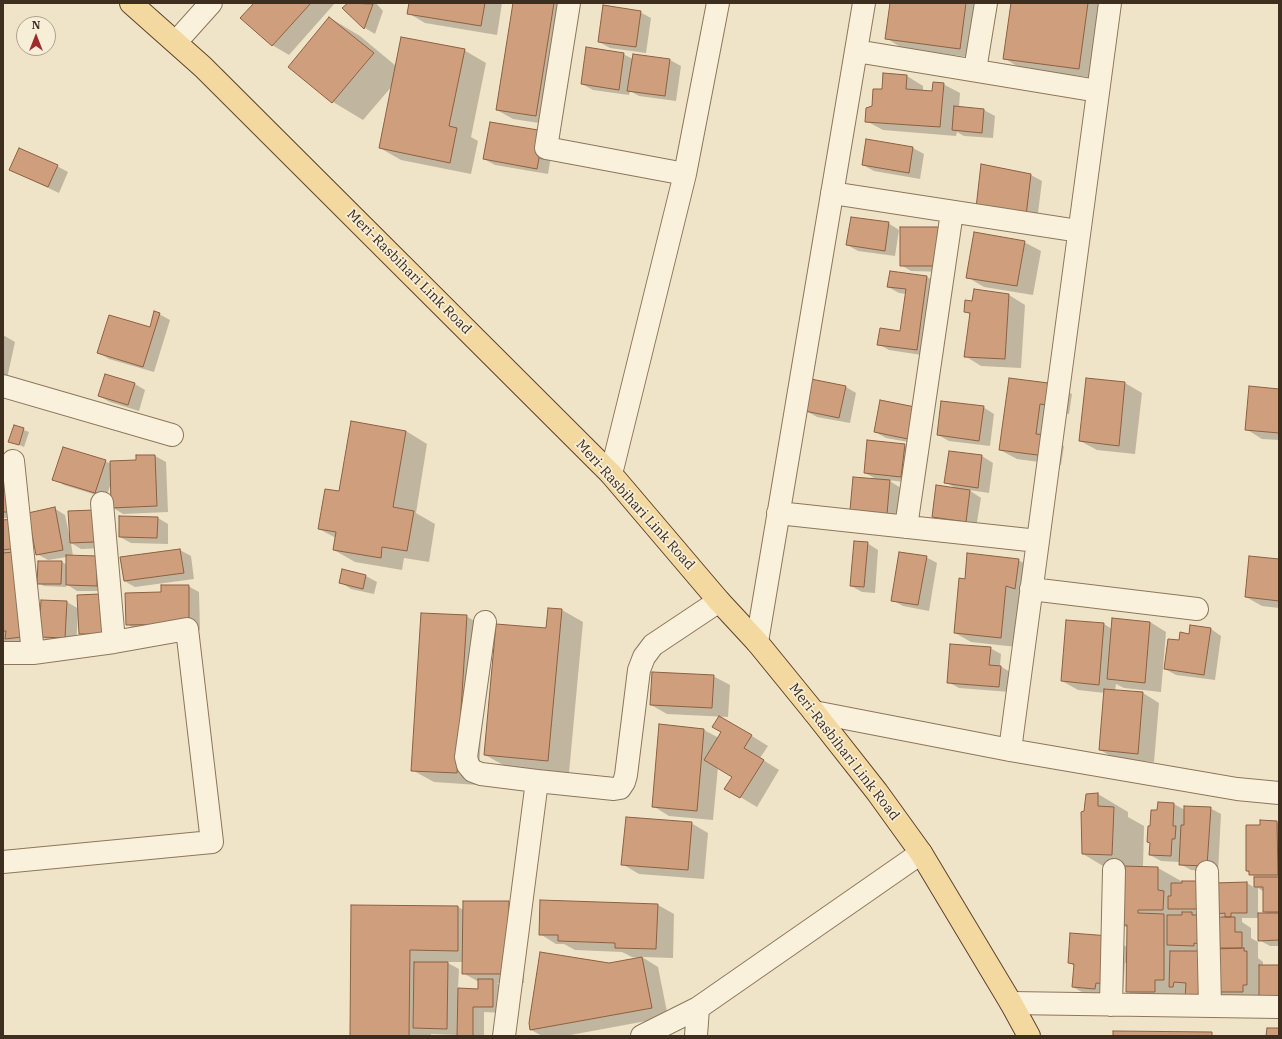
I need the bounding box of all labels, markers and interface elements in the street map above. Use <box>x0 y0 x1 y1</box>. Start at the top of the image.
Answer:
north arrow <box>16 16 56 56</box>
text: N <box>32 18 40 32</box>
street label: Meri-Rasbihari Link Road <box>343 206 475 338</box>
street label: Meri-Rasbihari Link Road <box>572 437 698 573</box>
street label: Meri-Rasbihari Link Road <box>785 680 903 824</box>

